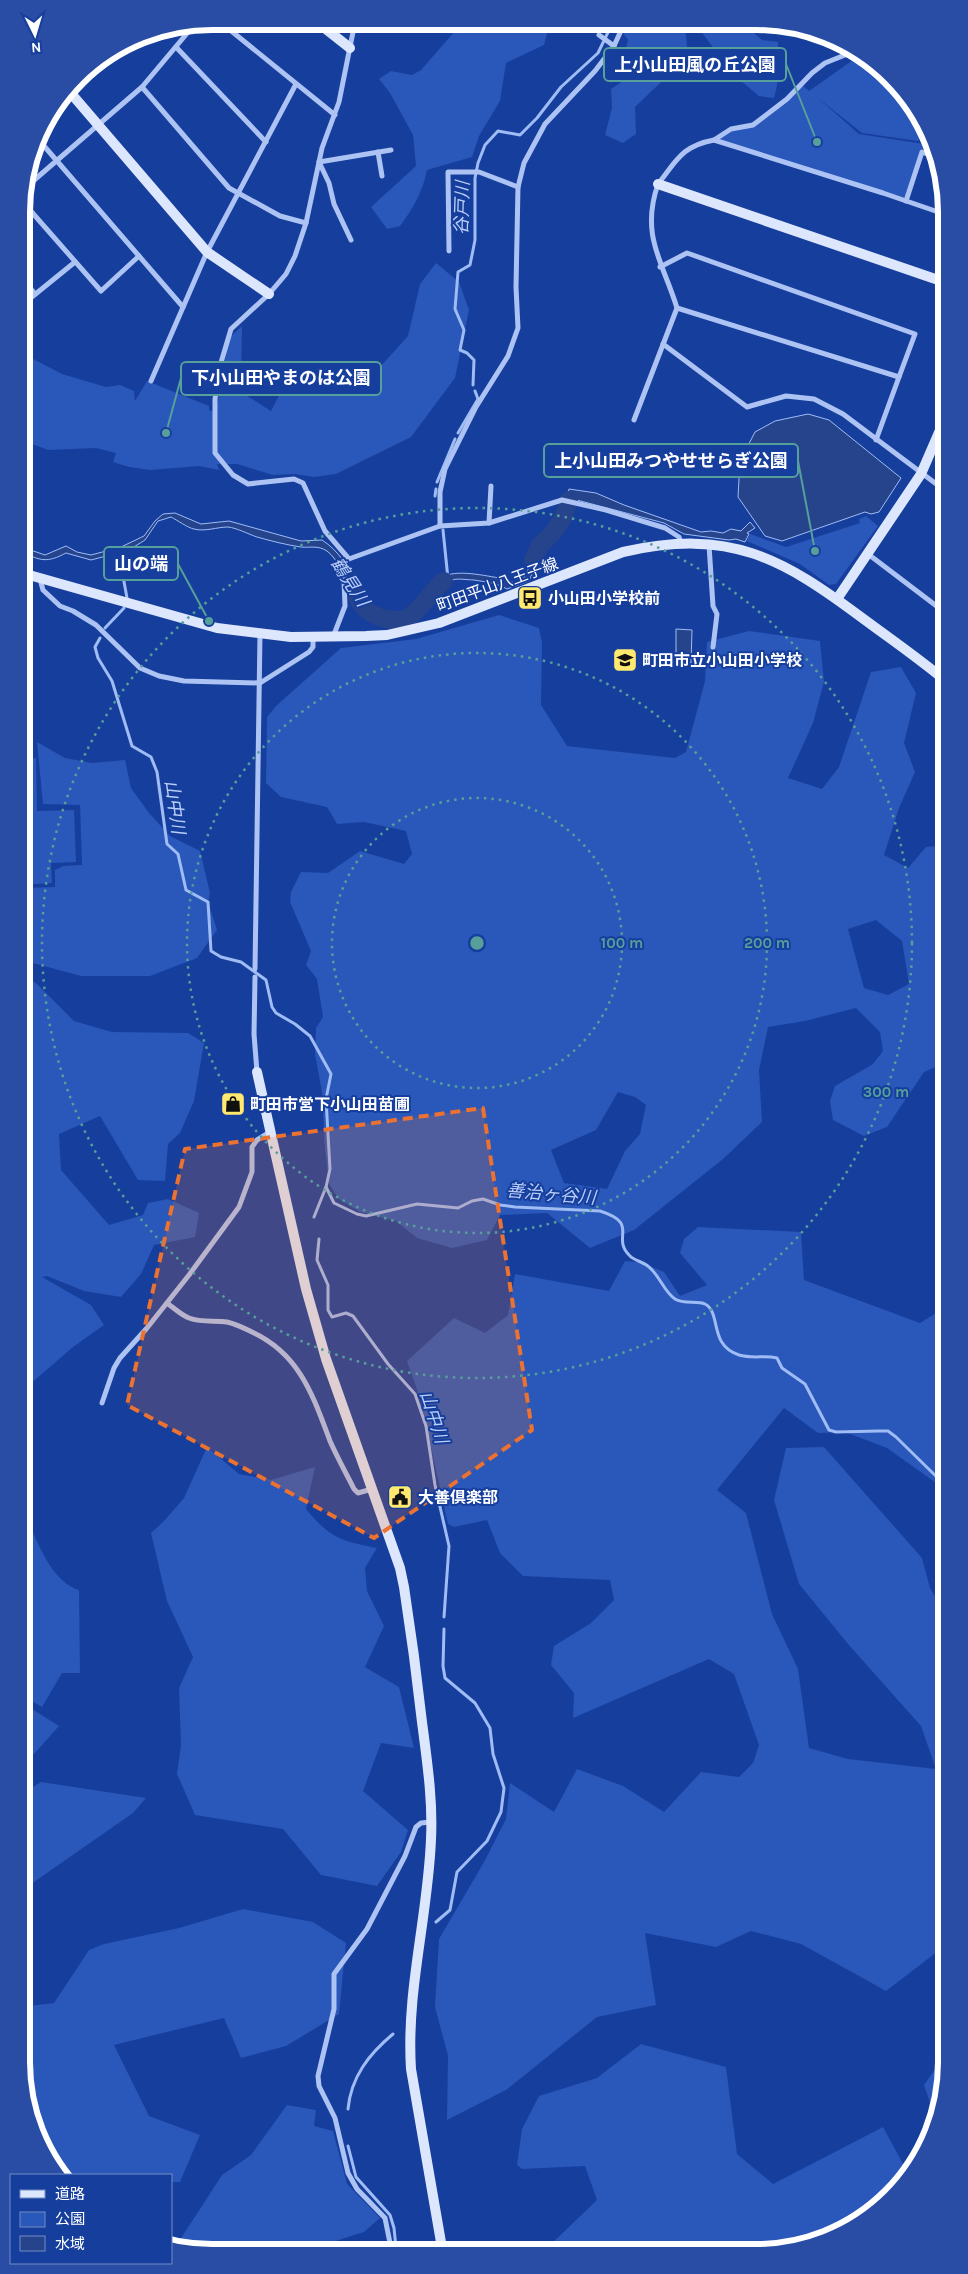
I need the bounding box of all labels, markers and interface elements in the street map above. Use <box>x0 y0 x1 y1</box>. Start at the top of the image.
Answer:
north arrow <box>10 10 60 60</box>
text: N <box>30 39 42 56</box>
callout: 上小山田風の丘公園 <box>604 48 786 81</box>
text: 上小山田風の丘公園 <box>614 54 776 76</box>
water label: 谷戸川 <box>450 179 474 235</box>
callout: 下小山田やまのは公園 <box>181 362 381 395</box>
text: 下小山田やまのは公園 <box>191 367 371 389</box>
callout: 上小山田みつやせせらぎ公園 <box>544 444 798 477</box>
text: 上小山田みつやせせらぎ公園 <box>554 450 788 472</box>
callout: 山の端 <box>104 547 178 580</box>
text: 山の端 <box>114 553 168 575</box>
water label: 鶴見川 <box>326 553 375 612</box>
street label: 町田平山八王子線 <box>434 554 561 615</box>
bus stop icon: 小山田小学校前 <box>517 585 543 611</box>
place label: 小山田小学校前 <box>548 589 660 608</box>
school or university icon: 町田市立小山田小学校 <box>612 647 638 673</box>
place label: 町田市立小山田小学校 <box>642 651 802 670</box>
water label: 山中川 <box>160 779 190 837</box>
centre of rings <box>468 934 486 952</box>
text: 100 m <box>601 934 643 952</box>
text: 200 m <box>744 934 790 952</box>
text: 300 m <box>863 1083 909 1101</box>
shop icon: 町田市営下小山田苗圃 <box>220 1091 246 1117</box>
place label: 町田市営下小山田苗圃 <box>250 1095 410 1114</box>
water label: 善治ヶ谷川 <box>505 1179 599 1209</box>
water label: 山中川 <box>415 1388 453 1448</box>
public building icon: 大善倶楽部 <box>387 1484 413 1510</box>
place label: 大善倶楽部 <box>418 1488 498 1507</box>
legend <box>10 2174 172 2264</box>
text: 道路 <box>55 2185 85 2203</box>
text: 公園 <box>55 2210 85 2228</box>
text: 水域 <box>55 2235 85 2253</box>

